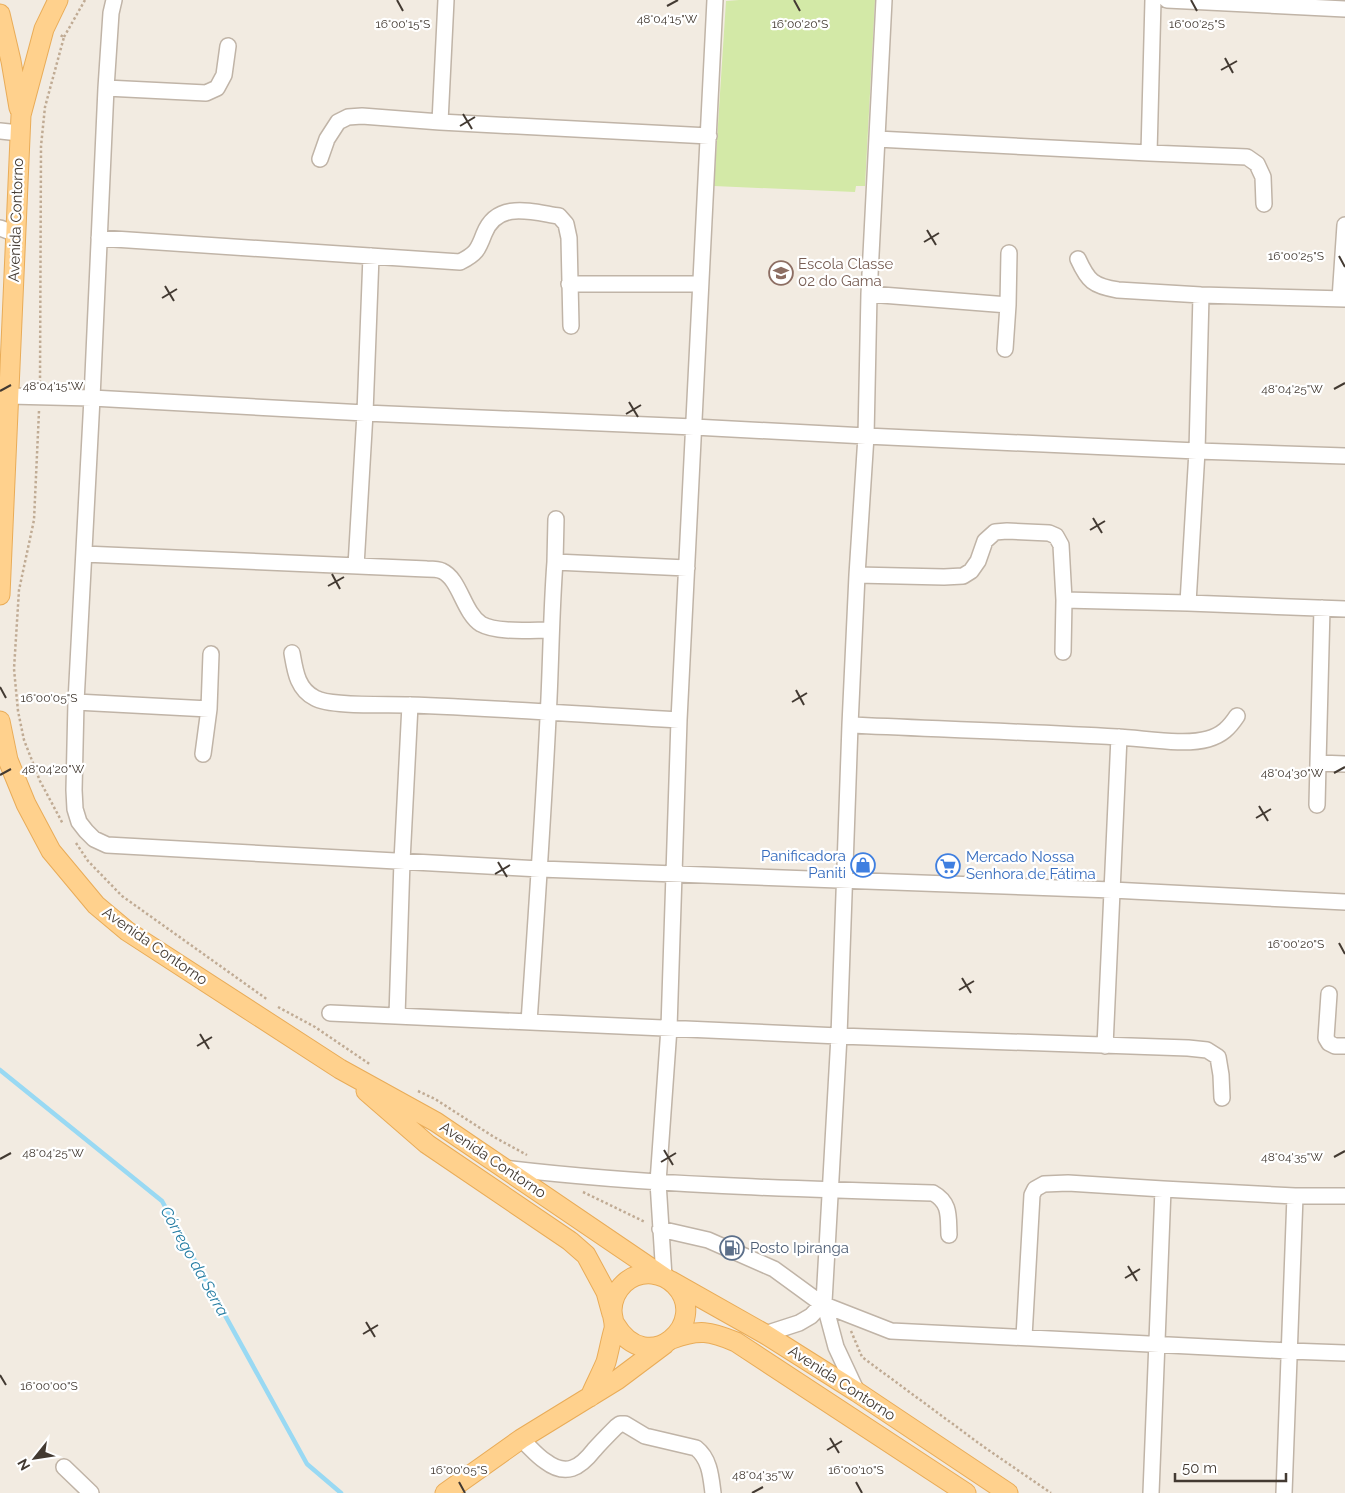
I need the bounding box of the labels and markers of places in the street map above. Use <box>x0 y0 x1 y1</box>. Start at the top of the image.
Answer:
place label: Escola Classe 02 do Gama <box>798 255 894 290</box>
school or university icon: Escola Classe 02 do Gama <box>768 260 794 286</box>
place label: Panificadora Paniti <box>761 847 846 882</box>
place label: Mercado Nossa Senhora de Fátima <box>966 848 1096 883</box>
shop icon: Panificadora Paniti <box>850 852 876 878</box>
supermarket icon: Mercado Nossa Senhora de Fátima <box>935 853 961 879</box>
fuel station icon: Posto Ipiranga <box>719 1235 745 1261</box>
place label: Posto Ipiranga <box>750 1239 849 1257</box>

